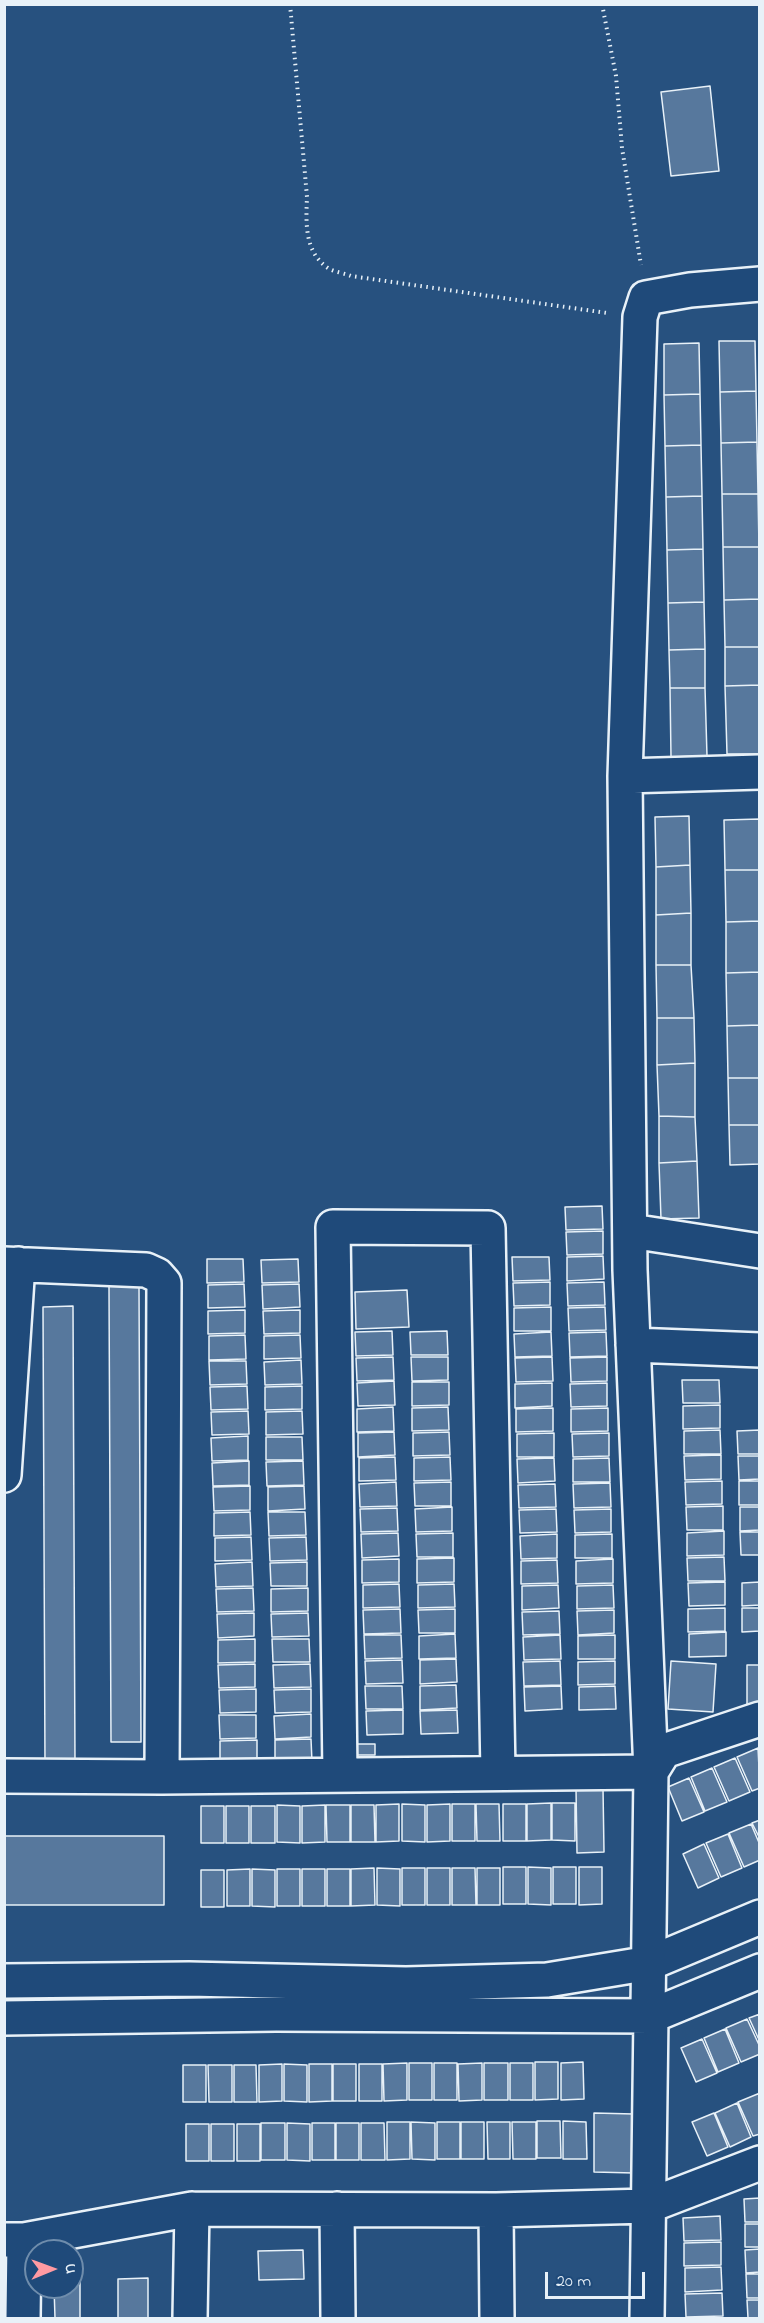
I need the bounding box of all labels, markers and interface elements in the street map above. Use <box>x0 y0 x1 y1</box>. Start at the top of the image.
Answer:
north arrow <box>24 2239 84 2299</box>
scale bar <box>548 2260 648 2298</box>
text: U <box>58 2263 82 2274</box>
text: 20 m <box>556 2269 591 2295</box>

